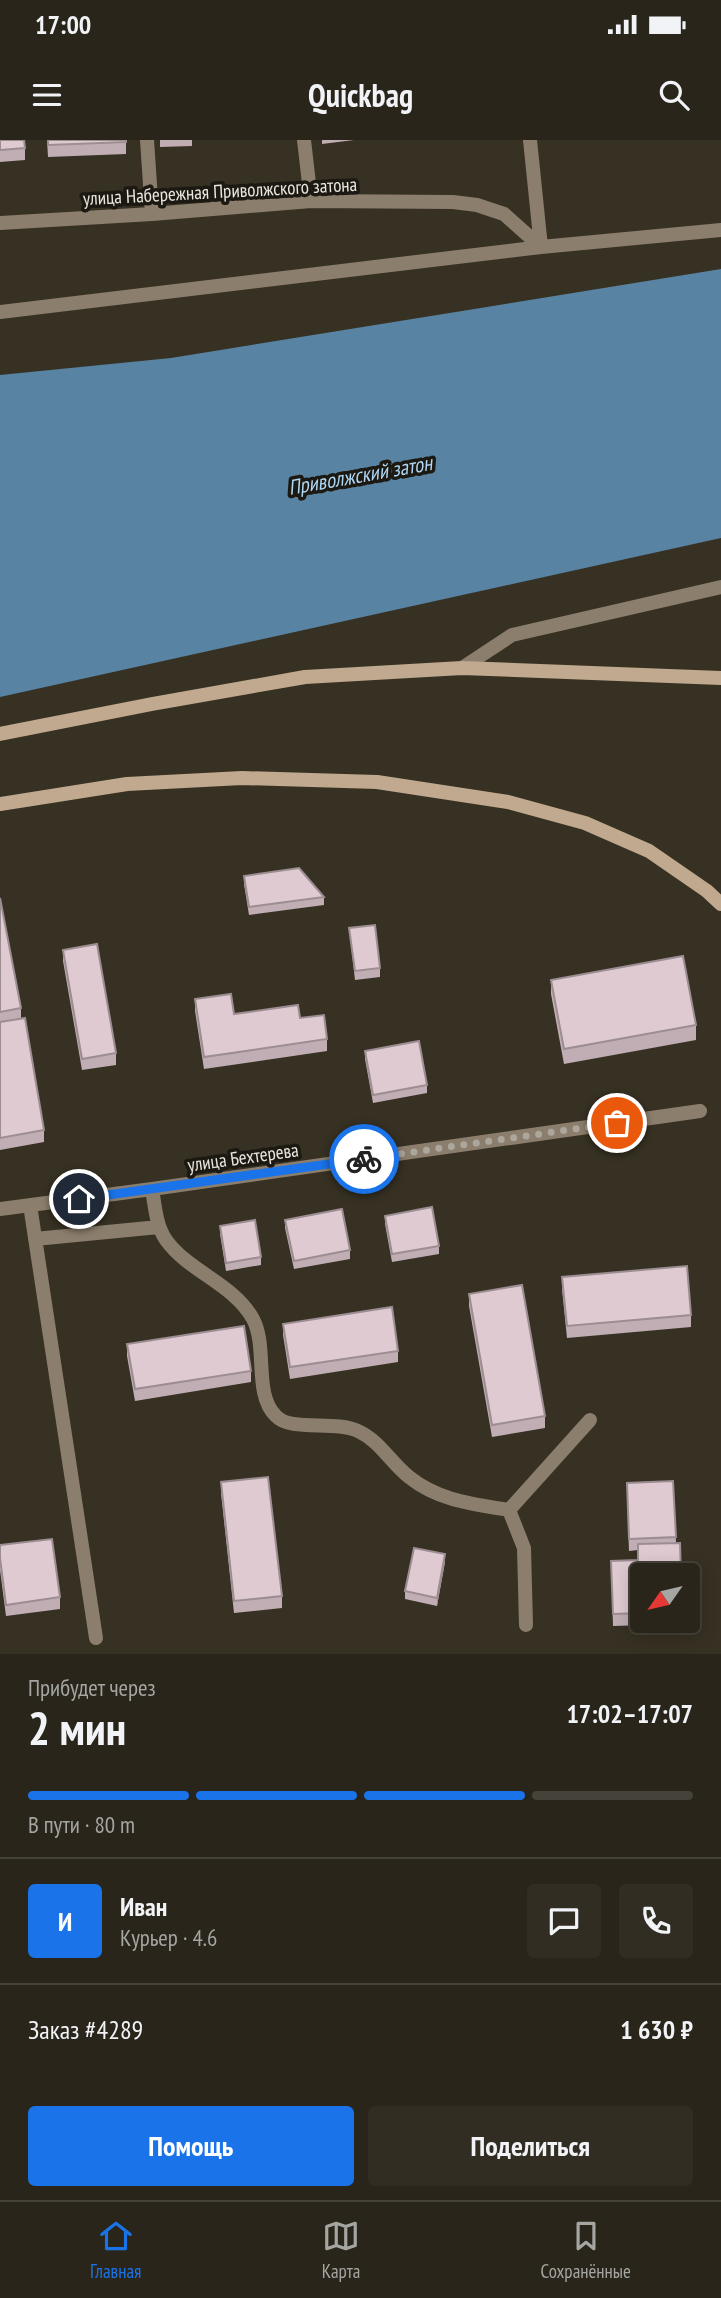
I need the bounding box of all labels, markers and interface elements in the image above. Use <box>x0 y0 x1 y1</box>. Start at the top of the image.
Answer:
text: 17:00 <box>35 8 91 41</box>
text: Quickbag <box>308 74 413 116</box>
icon: menu <box>28 76 66 114</box>
icon: search <box>655 76 693 114</box>
street label: улица Набережная Приволжского затона <box>82 172 358 210</box>
water label: Приволжский затон <box>286 449 436 501</box>
pin <box>587 1093 647 1153</box>
icon: bag <box>598 1104 636 1142</box>
courier <box>329 1124 399 1194</box>
street label: улица Бехтерева <box>186 1137 300 1177</box>
icon: bike <box>345 1140 383 1178</box>
pin <box>49 1169 109 1229</box>
icon: home <box>60 1180 98 1218</box>
north arrow <box>630 1563 700 1633</box>
map controls <box>630 1563 700 1633</box>
text: Прибудет через <box>28 1673 156 1702</box>
text: 17:02–17:07 <box>566 1697 693 1730</box>
text: 2 мин <box>28 1698 126 1758</box>
text: В пути · 80 m <box>28 1810 135 1839</box>
button: chat <box>527 1884 601 1958</box>
button: phone <box>619 1884 693 1958</box>
text: Иван <box>120 1890 167 1923</box>
text: И <box>58 1905 72 1938</box>
text: Курьер · 4.6 <box>120 1923 217 1952</box>
text: Заказ #4289 <box>28 2013 143 2046</box>
text: 1 630 ₽ <box>620 2013 693 2046</box>
button: Помощь <box>28 2106 354 2186</box>
button: Поделиться <box>368 2106 693 2186</box>
tab: Главная <box>90 2217 141 2283</box>
tab: Карта <box>322 2217 360 2283</box>
tab: Сохранённые <box>540 2217 631 2283</box>

